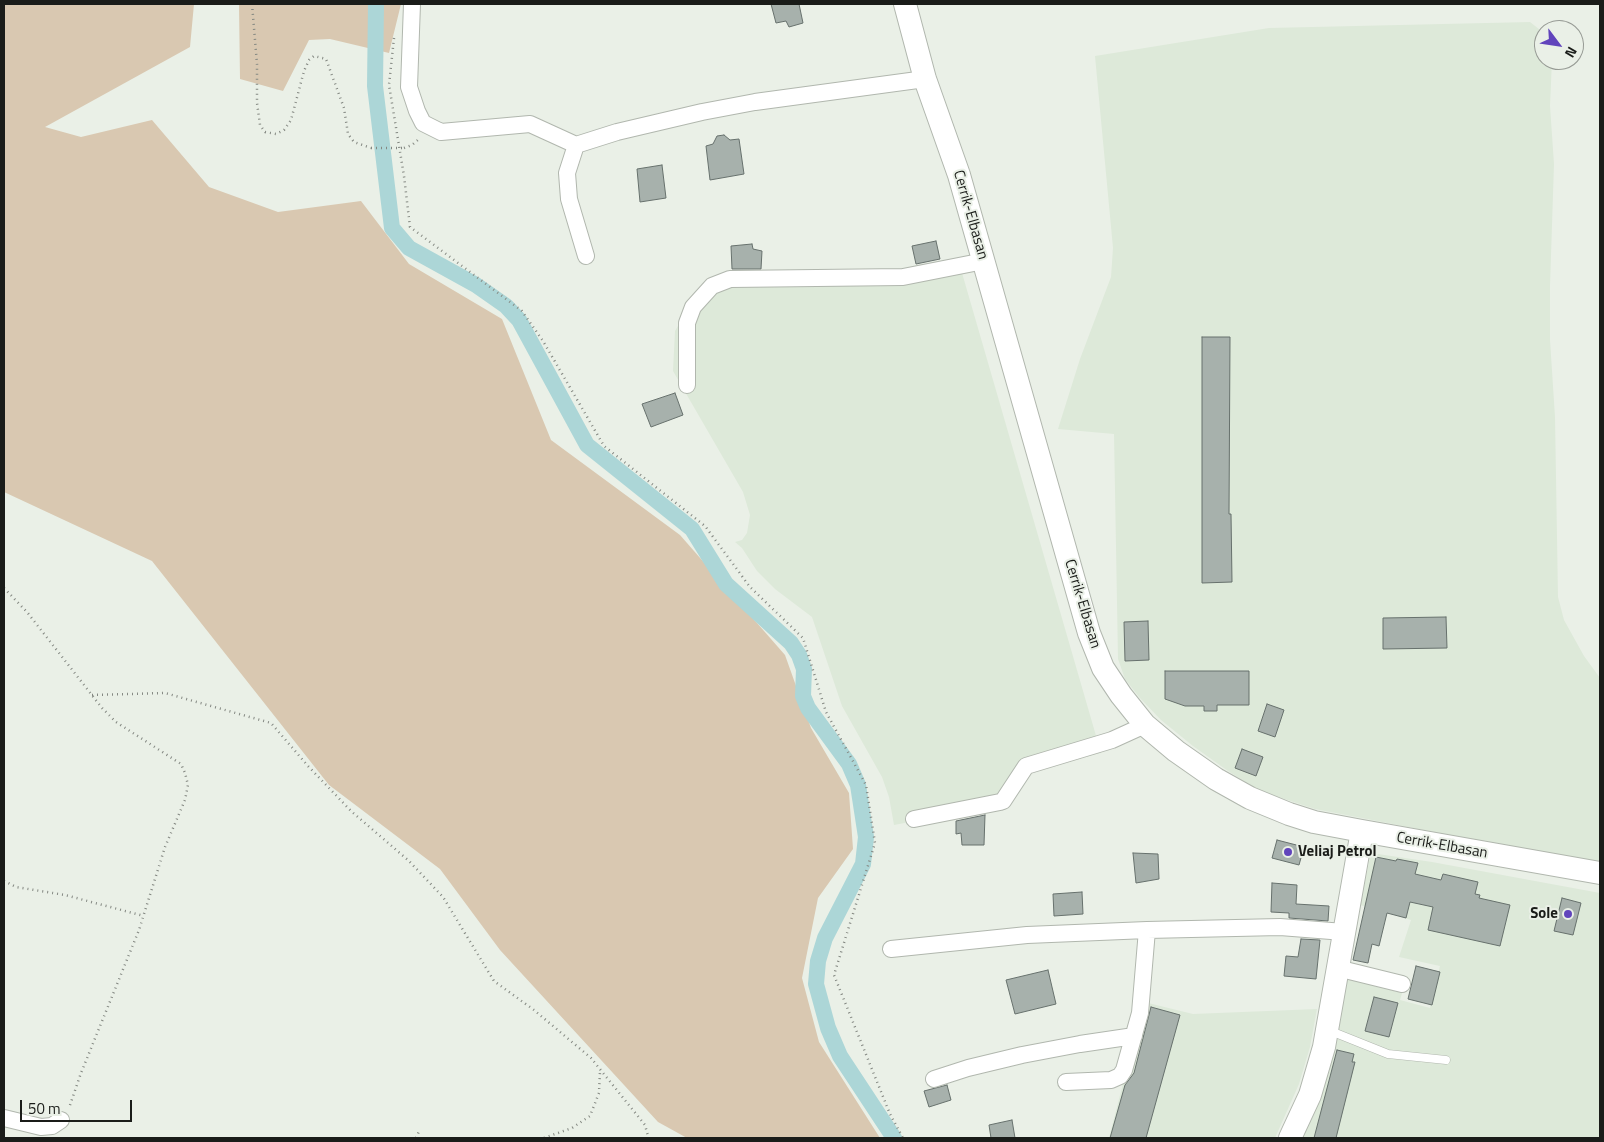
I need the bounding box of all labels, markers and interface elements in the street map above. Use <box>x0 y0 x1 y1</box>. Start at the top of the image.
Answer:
north arrow <box>1534 20 1584 70</box>
text: N <box>1560 43 1583 62</box>
street label: Cerrik-Elbasan <box>949 168 991 262</box>
street label: Cerrik-Elbasan <box>1060 557 1104 651</box>
street label: Cerrik-Elbasan <box>1395 829 1489 863</box>
place label: Veliaj Petrol <box>1298 843 1377 861</box>
marker: Veliaj Petrol <box>1282 846 1294 858</box>
place label: Sole <box>1530 905 1558 923</box>
marker: Sole <box>1562 908 1574 920</box>
scale bar <box>22 1090 135 1122</box>
text: 50 m <box>28 1097 61 1120</box>

